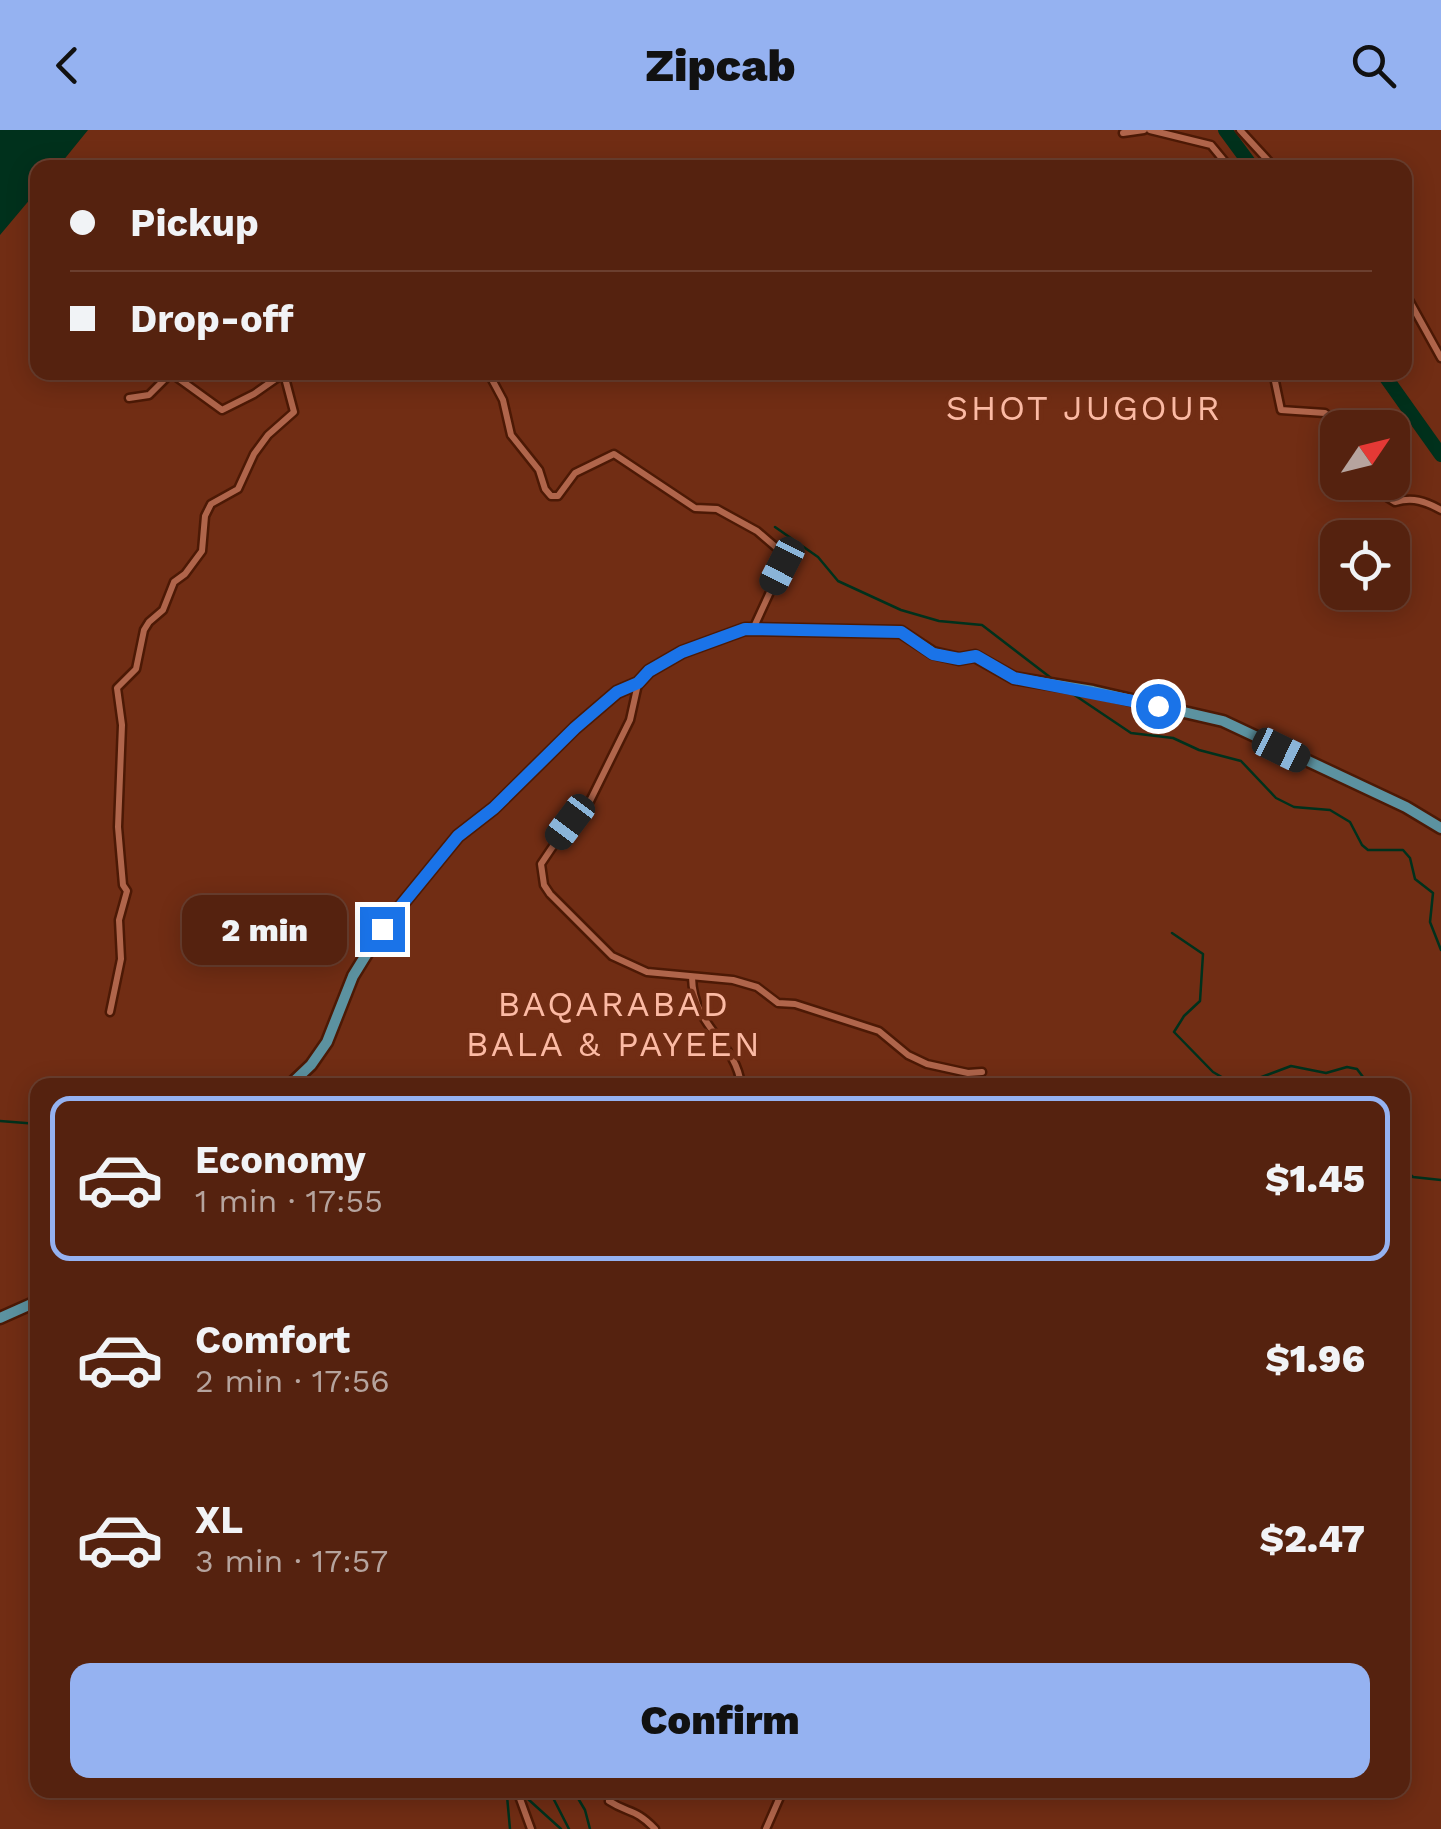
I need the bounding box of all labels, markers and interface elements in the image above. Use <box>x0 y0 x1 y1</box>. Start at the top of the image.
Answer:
icon: back <box>40 38 95 93</box>
icon: search <box>1346 38 1401 93</box>
text: Zipcab <box>645 39 796 92</box>
text: Pickup <box>130 201 259 245</box>
text: Drop-off <box>130 297 294 341</box>
district label: SHOT JUGOUR <box>946 387 1222 429</box>
north arrow <box>1320 410 1410 500</box>
map controls <box>1320 410 1410 610</box>
button: locate <box>1320 520 1410 610</box>
car <box>755 532 809 600</box>
route start <box>1136 684 1181 729</box>
car <box>1247 723 1315 777</box>
car <box>540 789 600 855</box>
callout: 2 min <box>182 894 347 964</box>
route end <box>360 907 405 952</box>
text: 2 min <box>221 911 308 949</box>
district label: BAQARABAD BALA & PAYEEN <box>466 983 762 1065</box>
icon: car <box>75 1134 165 1224</box>
text: Economy <box>195 1138 366 1182</box>
text: $1.45 <box>1265 1157 1365 1201</box>
text: 1 min · 17:55 <box>195 1182 383 1220</box>
icon: car <box>75 1314 165 1404</box>
text: Comfort <box>195 1318 350 1362</box>
text: $1.96 <box>1265 1337 1365 1381</box>
text: 2 min · 17:56 <box>195 1362 390 1400</box>
icon: car <box>75 1494 165 1584</box>
text: XL <box>195 1498 243 1542</box>
text: $2.47 <box>1259 1517 1365 1561</box>
text: 3 min · 17:57 <box>195 1542 388 1580</box>
button: Confirm <box>70 1663 1370 1778</box>

